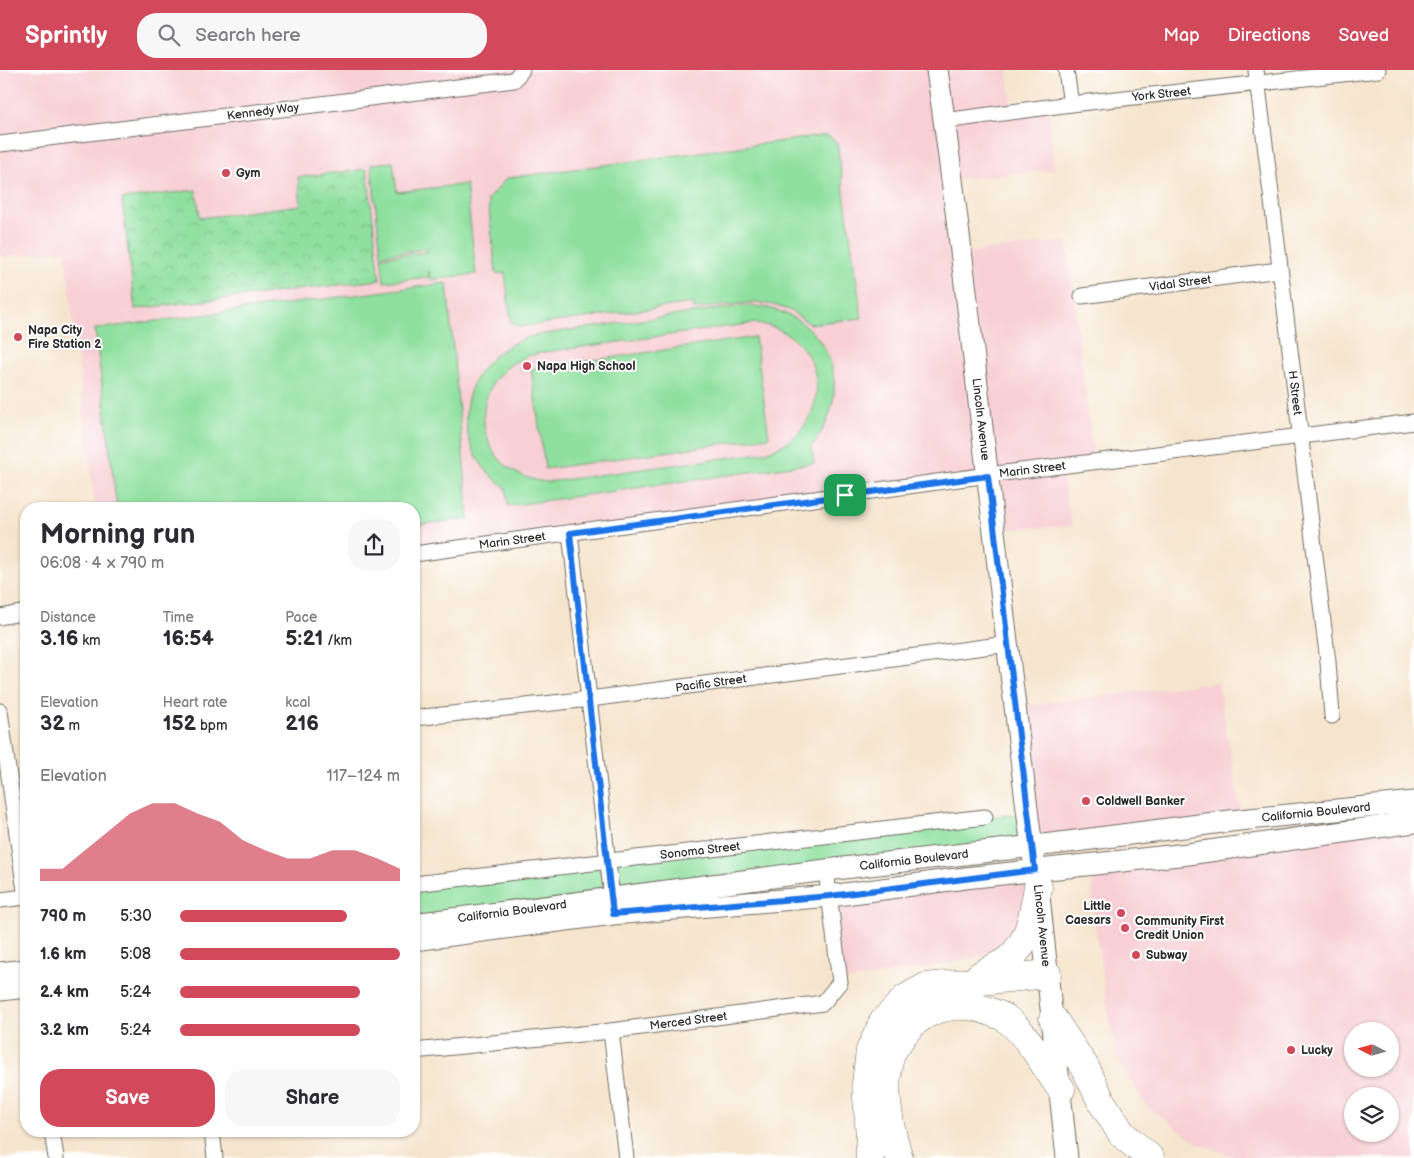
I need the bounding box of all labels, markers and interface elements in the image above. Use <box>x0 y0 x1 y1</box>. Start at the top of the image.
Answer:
search box <box>137 13 487 58</box>
text: Sprintly <box>25 21 107 50</box>
icon: search <box>155 21 183 49</box>
text: Search here <box>195 24 301 47</box>
text: Map <box>1164 25 1200 46</box>
text: Directions <box>1228 25 1310 46</box>
text: Saved <box>1338 25 1389 46</box>
street label: York Street <box>1130 83 1192 105</box>
street label: Kennedy Way <box>226 99 300 123</box>
place label: Gym <box>236 166 261 181</box>
marker: Gym <box>220 167 232 179</box>
street label: Vidal Street <box>1148 271 1212 295</box>
place label: Napa City Fire Station 2 <box>28 323 102 352</box>
marker: Napa City Fire Station 2 <box>12 331 24 343</box>
place label: Napa High School <box>537 359 635 374</box>
marker: Napa High School <box>521 360 533 372</box>
street label: H Street <box>1285 369 1305 416</box>
street label: Lincoln Avenue <box>969 377 993 461</box>
street label: Marin Street <box>998 458 1067 481</box>
pin <box>824 474 866 516</box>
icon: arrive <box>831 481 859 509</box>
text: Morning run <box>40 518 195 551</box>
button: share <box>348 519 400 571</box>
street label: Marin Street <box>478 528 547 553</box>
text: 06:08 · 4 × 790 m <box>40 554 164 573</box>
text: Distance <box>40 609 96 626</box>
text: Time <box>163 609 194 626</box>
text: Pace <box>285 609 317 626</box>
text: 3.16 <box>40 626 78 651</box>
text: 16:54 <box>163 626 214 651</box>
text: 5:21 <box>285 626 323 651</box>
text: km <box>78 632 101 649</box>
text: /km <box>323 632 352 649</box>
street label: Pacific Street <box>675 671 748 695</box>
text: Elevation <box>40 694 98 711</box>
text: Heart rate <box>163 694 227 711</box>
text: kcal <box>285 694 310 711</box>
text: 32 <box>40 711 65 736</box>
text: 152 <box>163 711 196 736</box>
text: 216 <box>285 711 319 736</box>
text: m <box>65 717 80 734</box>
text: bpm <box>196 717 228 734</box>
text: Elevation <box>40 767 107 786</box>
text: 117–124 m <box>327 767 400 786</box>
place label: Coldwell Banker <box>1096 794 1185 809</box>
marker: Coldwell Banker <box>1080 795 1092 807</box>
street label: California Boulevard <box>1261 799 1371 825</box>
street label: Sonoma Street <box>659 838 741 863</box>
street label: California Boulevard <box>859 846 969 874</box>
street label: Lincoln Avenue <box>1030 884 1054 967</box>
street label: California Boulevard <box>457 897 568 926</box>
place label: Little Caesars <box>1065 899 1111 928</box>
text: 790 m <box>40 907 86 926</box>
text: 5:30 <box>120 907 152 926</box>
marker: Little Caesars <box>1115 907 1127 919</box>
place label: Community First Credit Union <box>1135 914 1224 943</box>
marker: Community First Credit Union <box>1119 922 1131 934</box>
text: 1.6 km <box>40 945 86 964</box>
text: 5:08 <box>120 945 151 964</box>
place label: Subway <box>1146 948 1188 963</box>
marker: Subway <box>1130 949 1142 961</box>
text: 2.4 km <box>40 983 89 1002</box>
text: 5:24 <box>120 983 151 1002</box>
street label: Merced Street <box>649 1008 728 1033</box>
text: 3.2 km <box>40 1021 89 1040</box>
text: 5:24 <box>120 1021 151 1040</box>
north arrow <box>1344 1022 1399 1078</box>
map controls <box>1344 1022 1399 1142</box>
place label: Lucky <box>1301 1043 1333 1058</box>
marker: Lucky <box>1285 1044 1297 1056</box>
button: Save <box>40 1069 215 1127</box>
button: Share <box>225 1069 400 1127</box>
button: layers <box>1344 1087 1399 1142</box>

